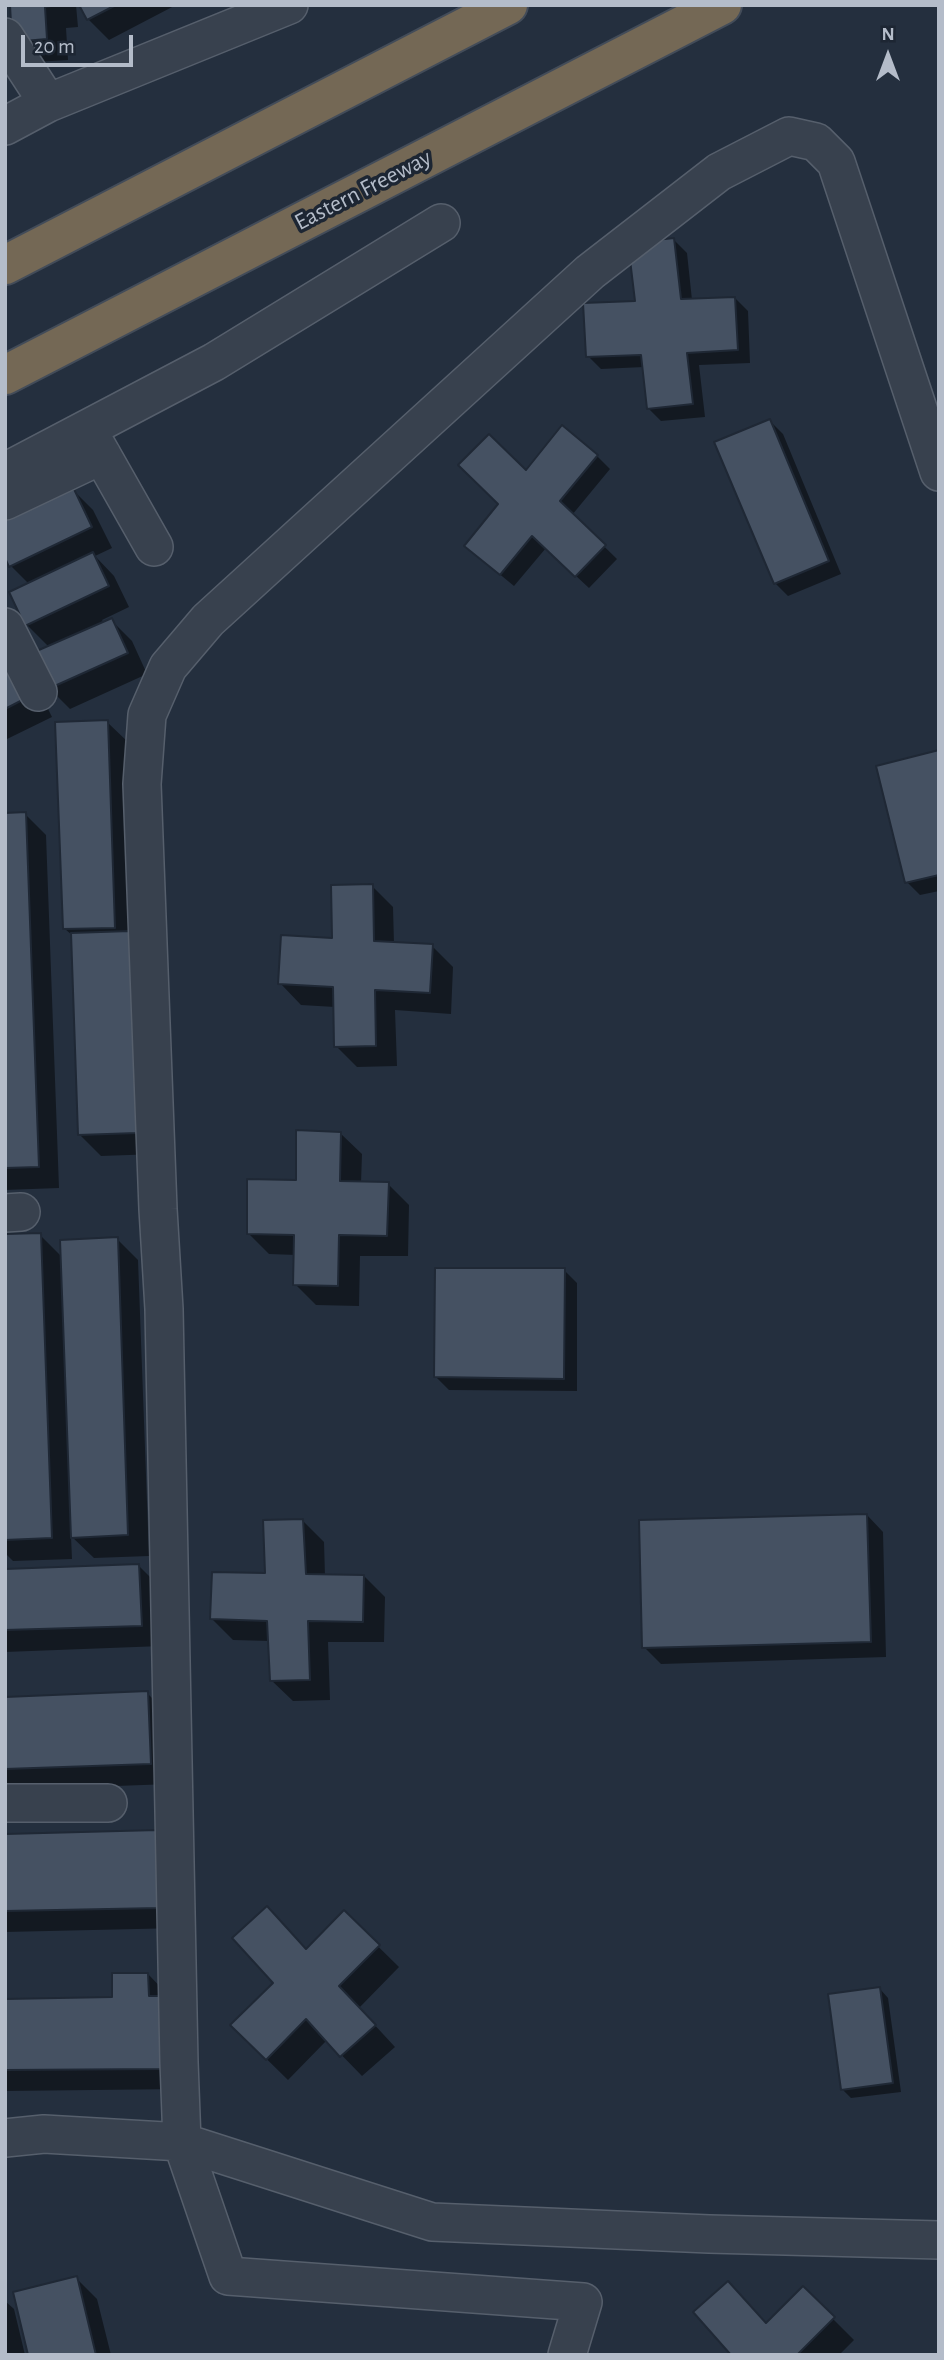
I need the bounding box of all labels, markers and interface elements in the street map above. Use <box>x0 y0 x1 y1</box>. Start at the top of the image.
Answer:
scale bar <box>24 21 136 65</box>
north arrow <box>853 21 923 91</box>
text: N <box>881 25 895 44</box>
text: 20 m <box>34 36 75 57</box>
street label: Eastern Freeway <box>290 143 436 237</box>

